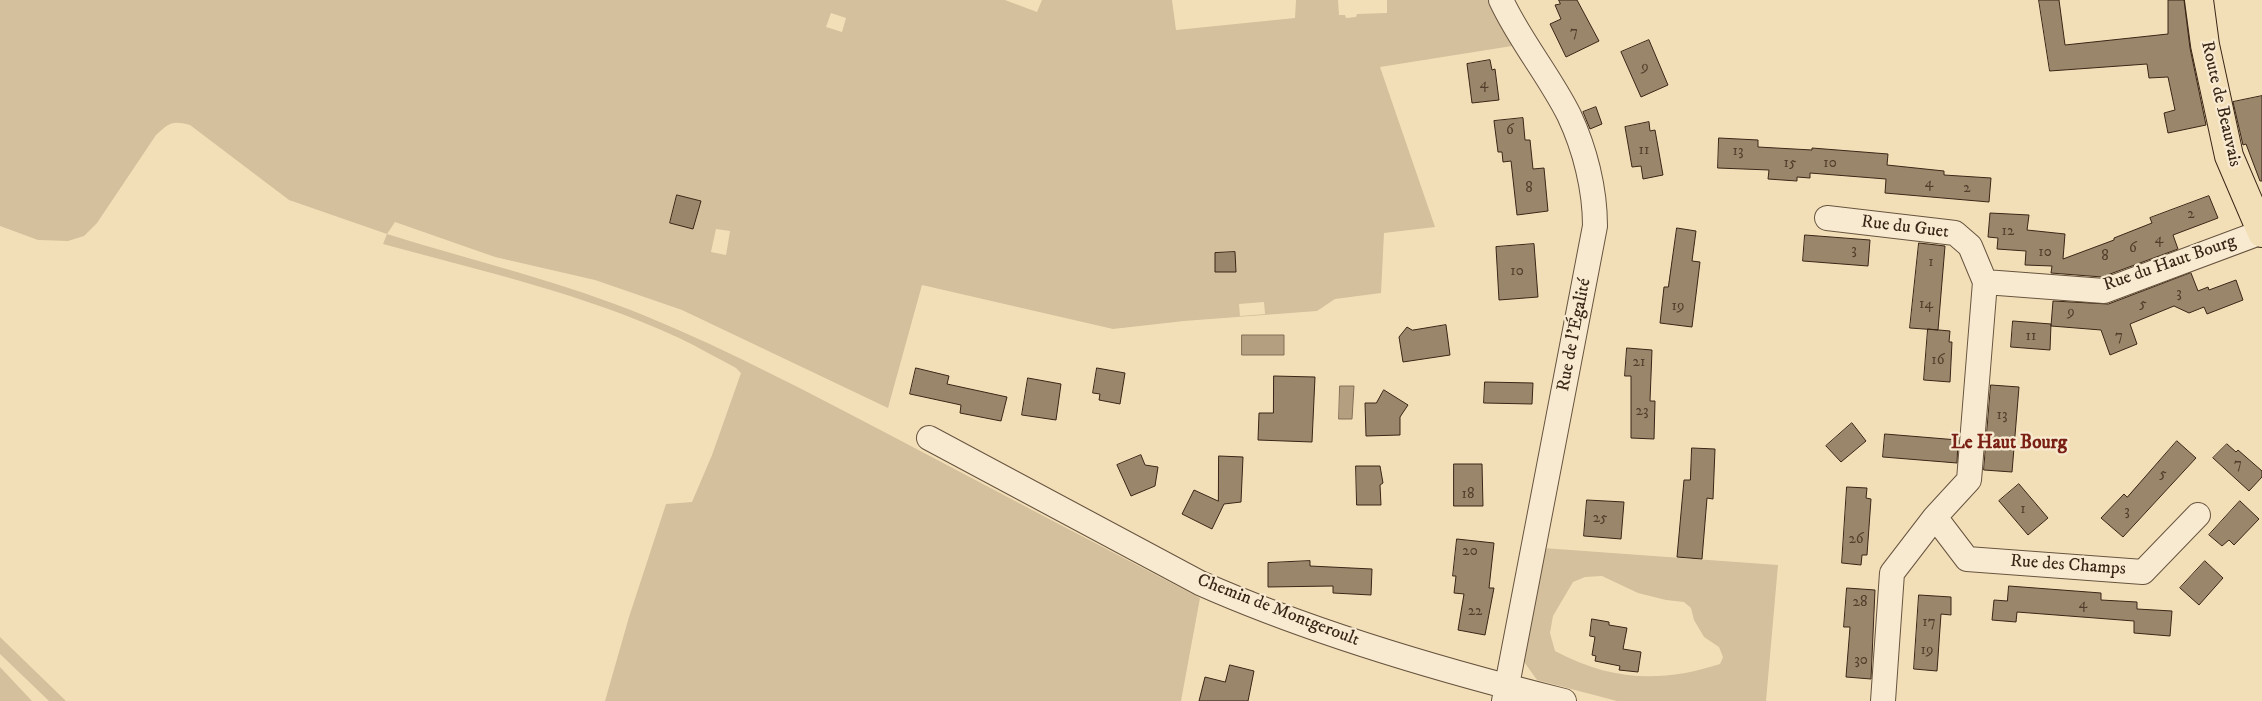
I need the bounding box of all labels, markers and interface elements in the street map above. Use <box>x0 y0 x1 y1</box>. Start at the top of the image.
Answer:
house number: 7 <box>1570 24 1578 42</box>
street label: Route de Beauvais <box>2195 39 2245 169</box>
house number: 9 <box>1641 59 1649 77</box>
house number: 4 <box>1480 76 1488 94</box>
house number: 6 <box>1506 122 1514 140</box>
house number: 11 <box>1638 142 1650 160</box>
house number: 13 <box>1732 143 1744 161</box>
house number: 15 <box>1784 155 1796 173</box>
house number: 10 <box>1823 155 1837 173</box>
house number: 4 <box>1925 175 1933 193</box>
house number: 8 <box>1525 180 1533 198</box>
house number: 2 <box>1963 180 1971 198</box>
house number: 2 <box>2187 206 2195 224</box>
street label: Rue du Guet <box>1860 212 1950 244</box>
house number: 12 <box>2002 223 2014 241</box>
street label: Rue du Haut Bourg <box>2101 231 2239 297</box>
house number: 4 <box>2155 231 2163 249</box>
house number: 6 <box>2129 240 2137 258</box>
house number: 3 <box>1851 242 1857 260</box>
house number: 10 <box>2038 244 2052 262</box>
house number: 8 <box>2101 248 2109 266</box>
house number: 1 <box>1928 254 1934 272</box>
house number: 10 <box>1510 263 1524 281</box>
street label: Rue de l'Égalité <box>1553 277 1597 393</box>
house number: 3 <box>2176 285 2182 303</box>
house number: 14 <box>1919 296 1933 314</box>
house number: 5 <box>2139 296 2147 314</box>
house number: 19 <box>1672 298 1684 316</box>
house number: 9 <box>2067 304 2075 322</box>
house number: 11 <box>2025 328 2037 346</box>
house number: 7 <box>2115 328 2123 346</box>
house number: 16 <box>1931 352 1945 370</box>
house number: 21 <box>1633 354 1645 372</box>
house number: 23 <box>1636 403 1648 421</box>
house number: 13 <box>1996 407 2008 425</box>
district label: Le Haut Bourg <box>1951 433 2067 455</box>
house number: 7 <box>2234 456 2242 474</box>
house number: 5 <box>2159 466 2167 484</box>
house number: 18 <box>1461 486 1475 504</box>
house number: 1 <box>2020 501 2026 519</box>
house number: 3 <box>2124 503 2130 521</box>
house number: 25 <box>1593 510 1607 528</box>
house number: 26 <box>1848 531 1864 549</box>
house number: 20 <box>1462 543 1478 561</box>
street label: Rue des Champs <box>2009 551 2127 581</box>
street label: Chemin de Montgeroult <box>1194 570 1362 652</box>
house number: 28 <box>1853 594 1867 612</box>
house number: 4 <box>2079 596 2087 614</box>
house number: 22 <box>1468 603 1482 621</box>
house number: 17 <box>1922 614 1936 632</box>
house number: 19 <box>1921 642 1933 660</box>
house number: 30 <box>1854 652 1868 670</box>

